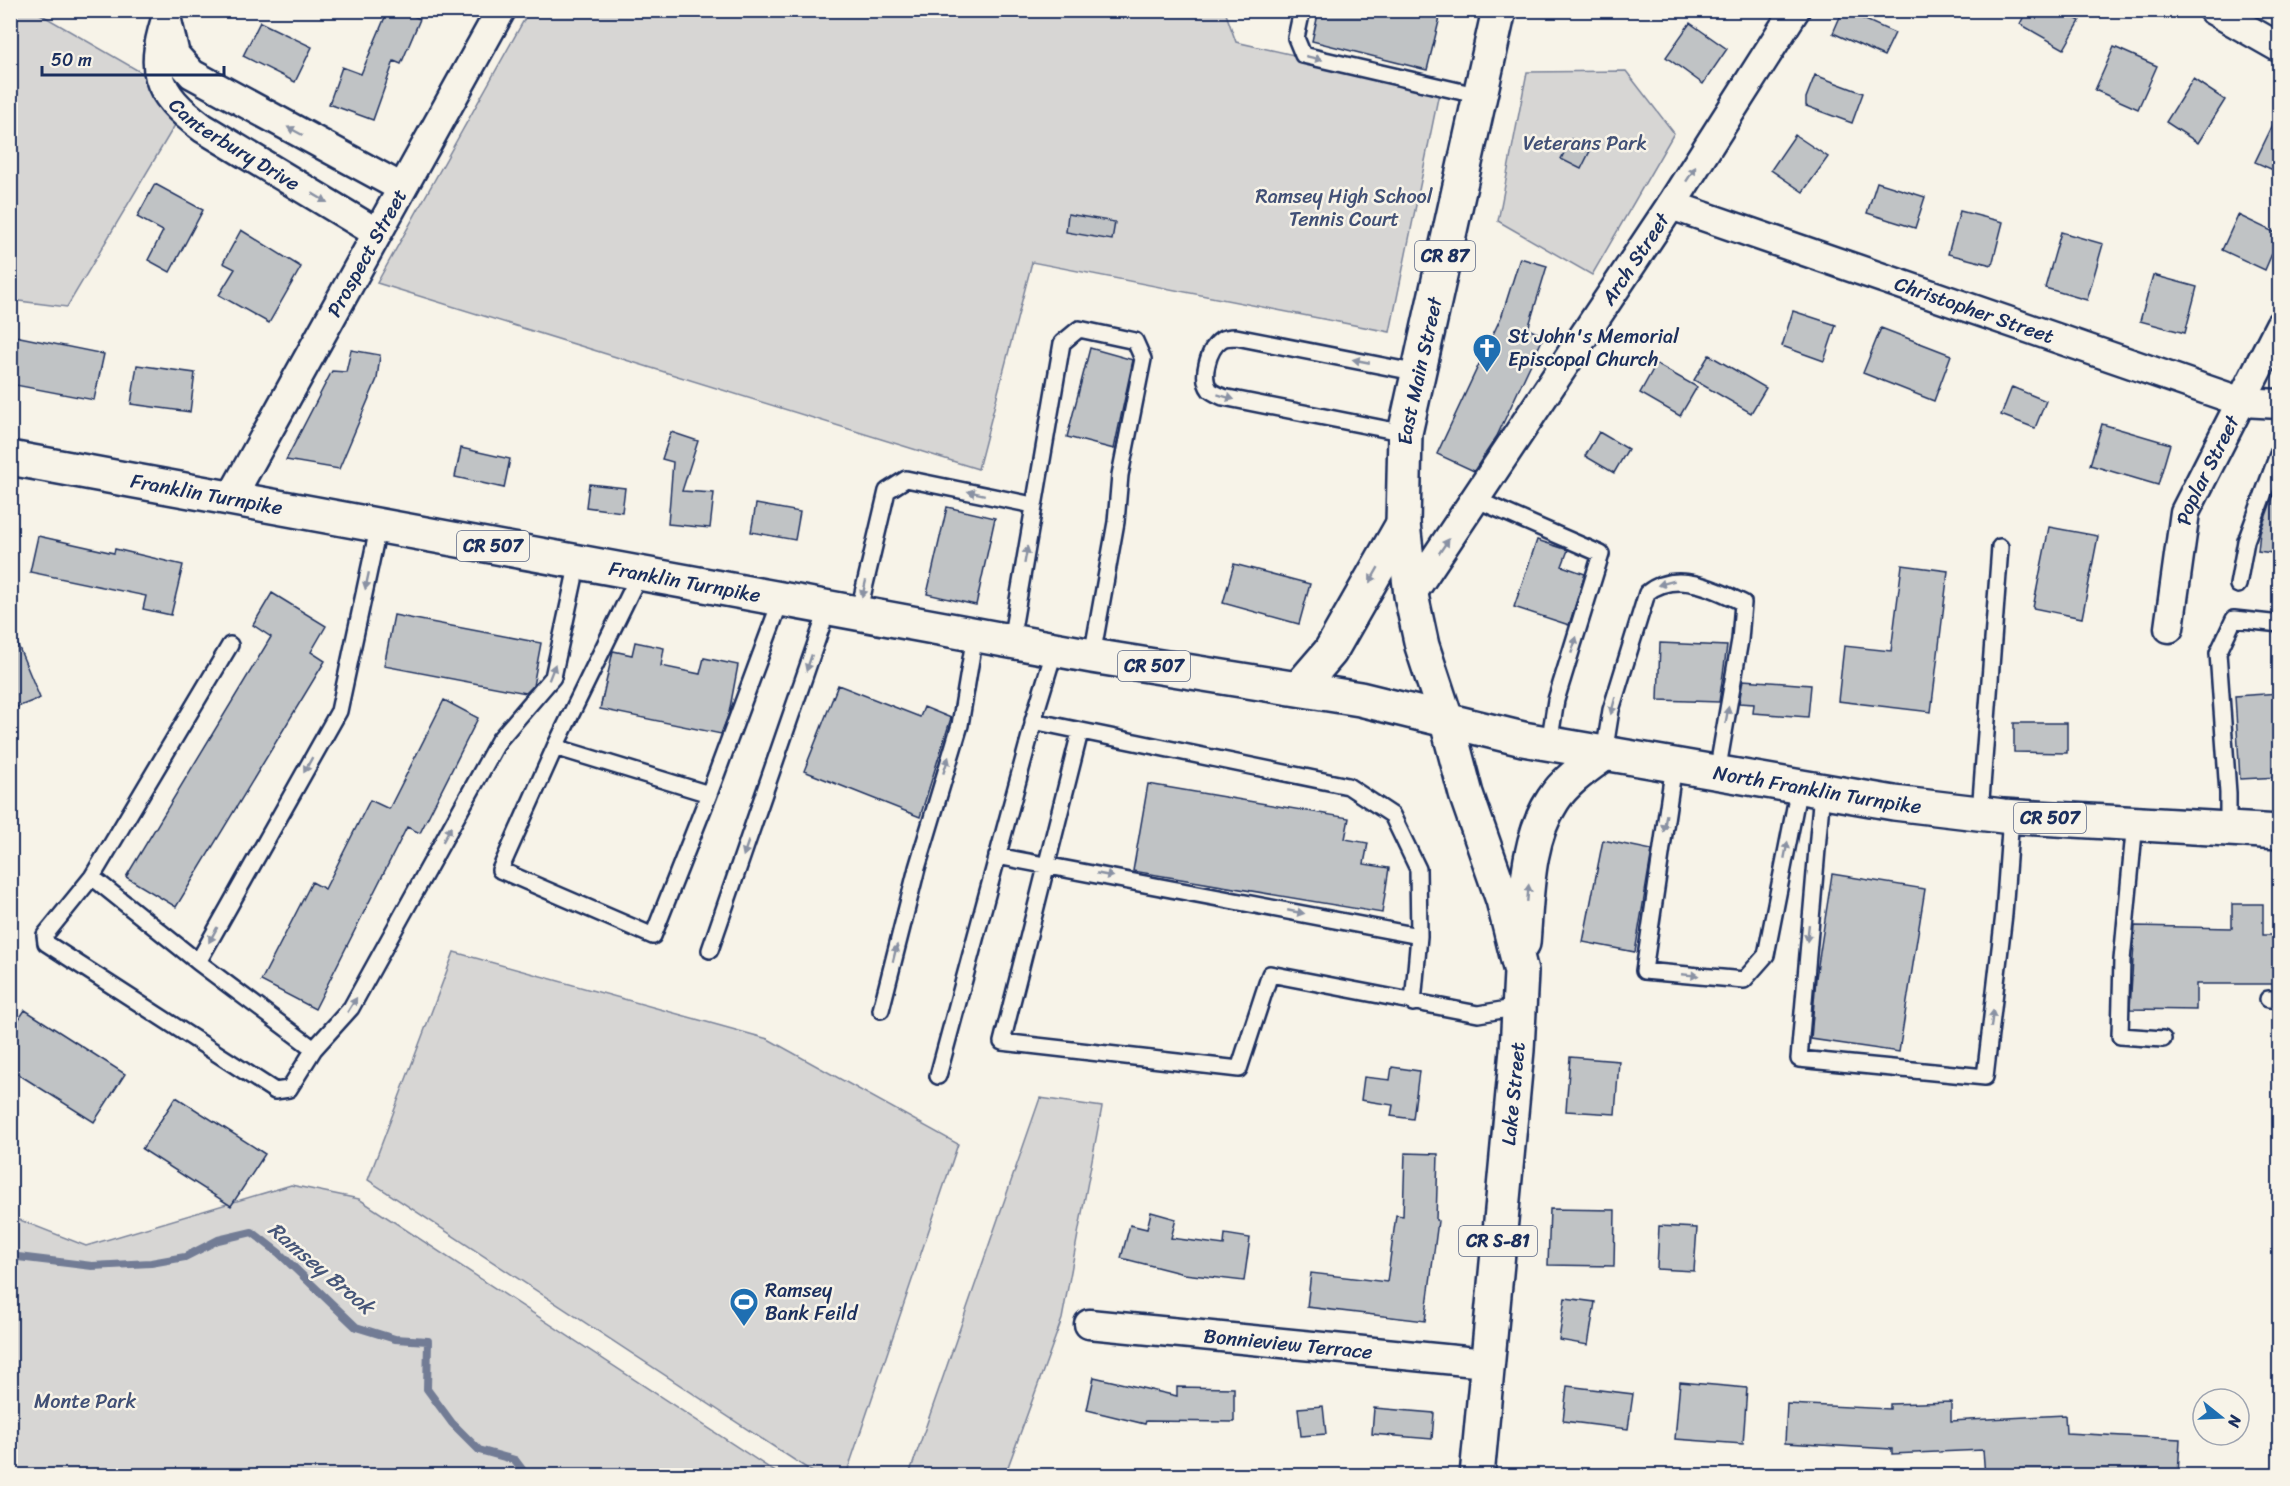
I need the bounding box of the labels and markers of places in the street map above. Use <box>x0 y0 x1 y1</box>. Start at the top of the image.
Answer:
place label: St John's Memorial Episcopal Church <box>1508 319 1680 377</box>
church icon: St John's Memorial Episcopal Church <box>1471 332 1503 374</box>
place label: Ramsey Bank Feild <box>765 1273 859 1331</box>
sports icon: Ramsey Bank Feild <box>728 1286 760 1328</box>

